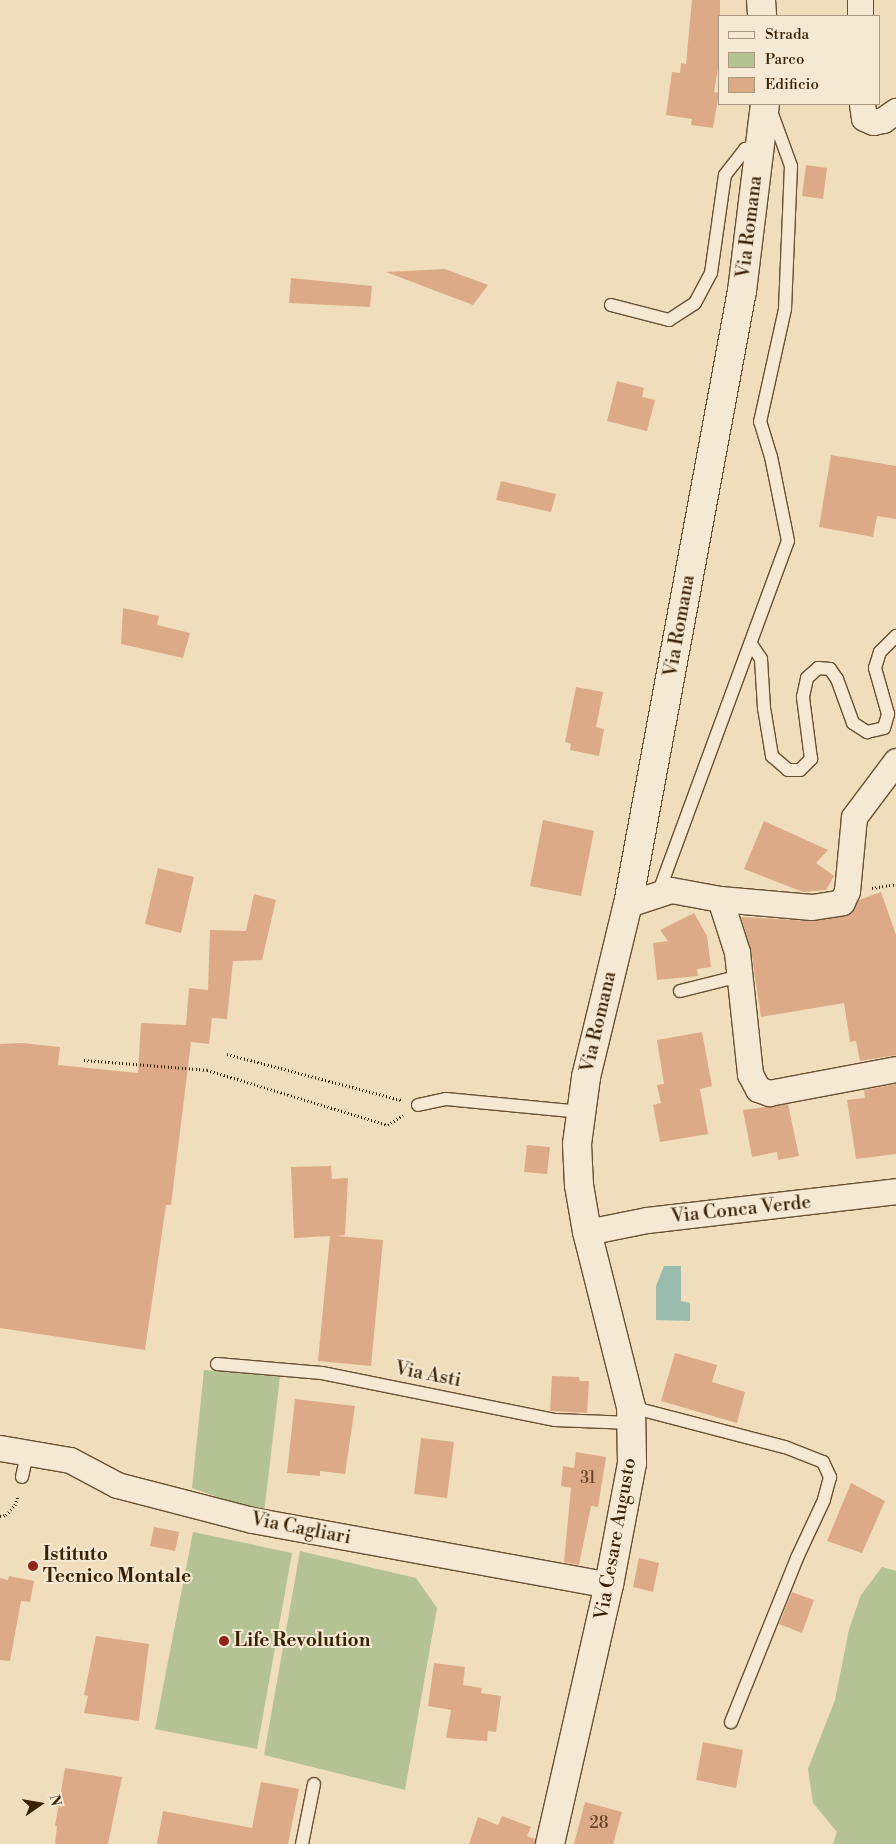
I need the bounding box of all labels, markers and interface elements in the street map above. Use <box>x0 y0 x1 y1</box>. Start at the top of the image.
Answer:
legend <box>718 15 881 105</box>
text: Strada <box>765 25 809 44</box>
text: Parco <box>765 50 804 69</box>
text: Edificio <box>765 75 819 94</box>
street label: Via Romana <box>732 174 768 280</box>
street label: Via Romana <box>660 573 700 679</box>
street label: Via Romana <box>576 969 622 1075</box>
street label: Via Conca Verde <box>670 1191 812 1229</box>
street label: Via Asti <box>393 1357 463 1393</box>
street label: Via Cesare Augusto <box>590 1456 642 1622</box>
house number: 31 <box>580 1468 596 1488</box>
street label: Via Cagliari <box>249 1508 353 1550</box>
place label: Istituto Tecnico Montale <box>43 1544 191 1588</box>
marker: Istituto Tecnico Montale <box>27 1560 39 1572</box>
place label: Life Revolution <box>234 1630 370 1652</box>
marker: Life Revolution <box>218 1635 230 1647</box>
north arrow <box>15 1779 65 1829</box>
text: N <box>45 1793 65 1808</box>
house number: 28 <box>590 1813 608 1833</box>

